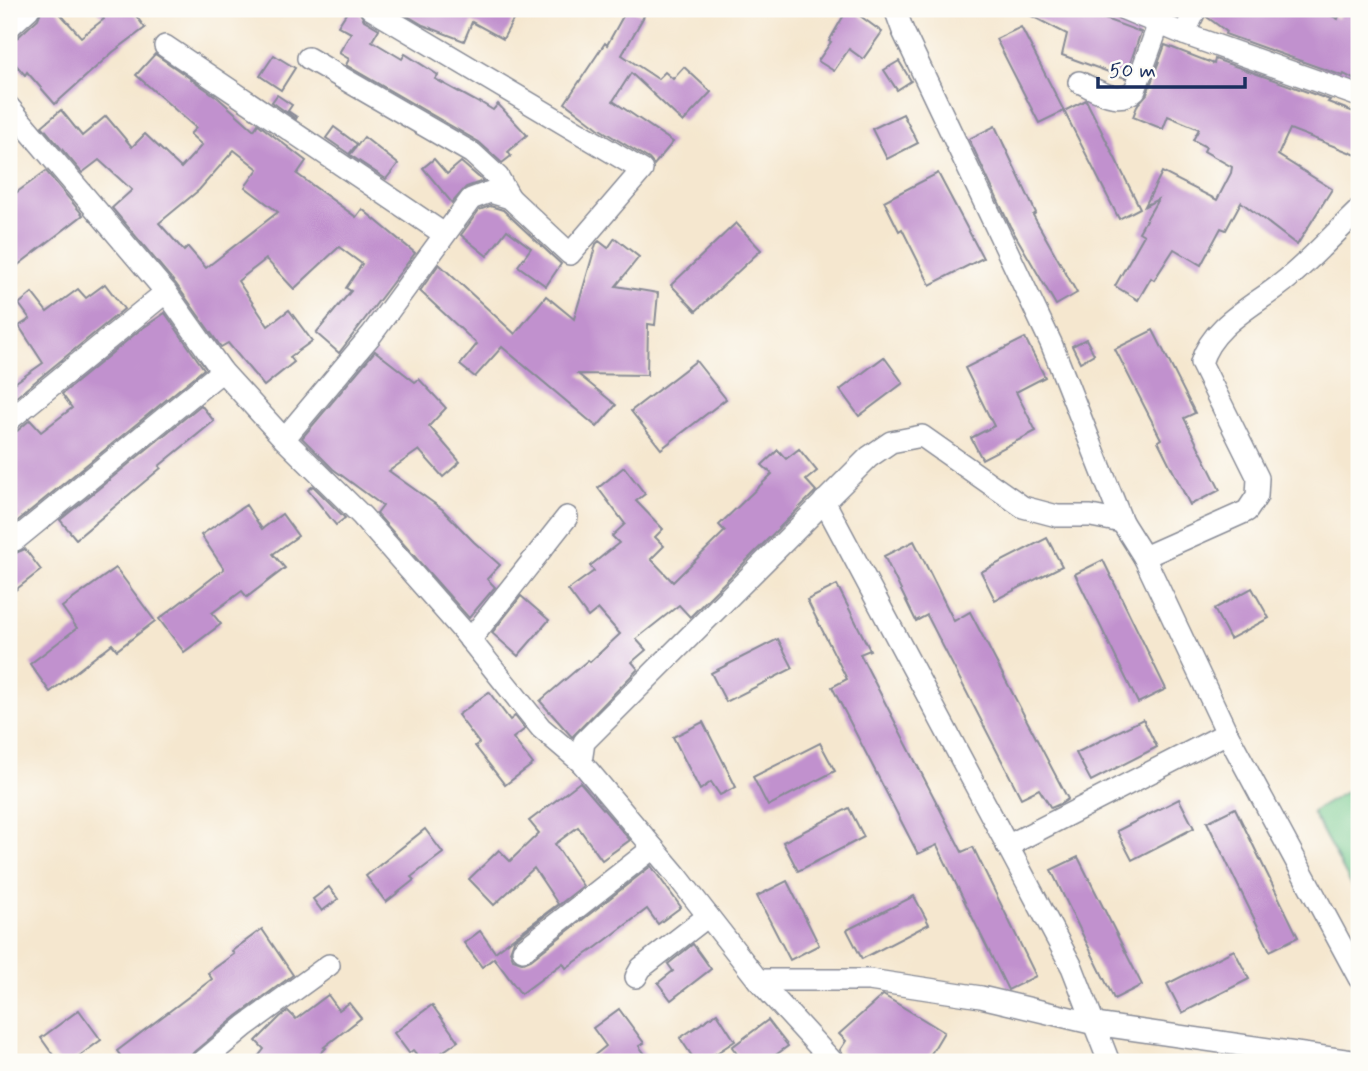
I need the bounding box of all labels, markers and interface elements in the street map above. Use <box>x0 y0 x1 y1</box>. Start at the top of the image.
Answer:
scale bar <box>1098 46 1246 90</box>
text: 50 m <box>1109 57 1156 85</box>

